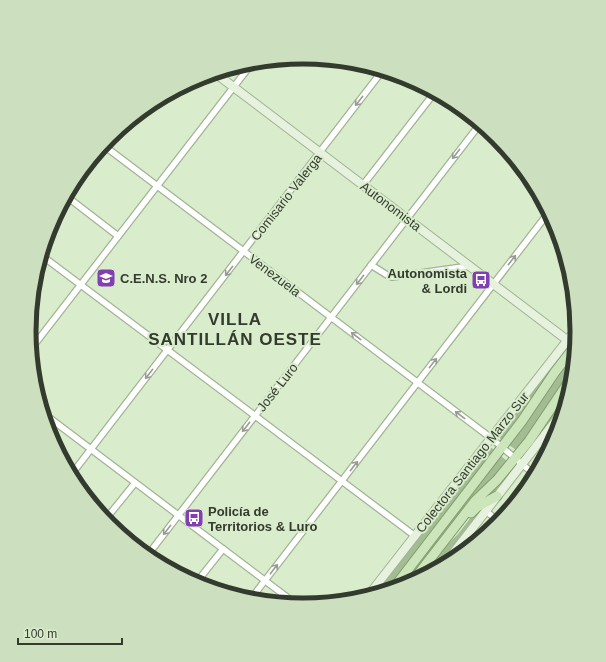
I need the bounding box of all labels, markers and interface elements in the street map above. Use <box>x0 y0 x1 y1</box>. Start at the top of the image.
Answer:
one-way arrow <box>355 96 363 107</box>
one-way arrow <box>452 149 461 160</box>
street label: Comisario Valerga <box>248 150 325 244</box>
street label: Autonomista <box>357 179 425 235</box>
street label: Venezuela <box>246 251 304 300</box>
one-way arrow <box>508 255 517 266</box>
one-way arrow <box>224 265 233 276</box>
place label: Autonomista & Lordi <box>388 266 468 296</box>
school or university icon: C.E.N.S. Nro 2 <box>95 267 117 289</box>
bus stop icon: Autonomista & Lordi <box>470 269 492 291</box>
place label: C.E.N.S. Nro 2 <box>120 271 207 286</box>
one-way arrow <box>356 274 364 285</box>
district label: VILLA SANTILLÁN OESTE <box>148 310 322 349</box>
one-way arrow <box>350 332 361 341</box>
one-way arrow <box>429 357 437 368</box>
street label: José Luro <box>254 360 301 414</box>
one-way arrow <box>145 368 153 379</box>
street label: Colectora Santiago Marzo Sur <box>413 389 532 536</box>
one-way arrow <box>454 410 465 419</box>
one-way arrow <box>242 421 251 432</box>
one-way arrow <box>349 460 358 471</box>
place label: Policía de Territorios & Luro <box>208 504 318 534</box>
bus stop icon: Policía de Territorios & Luro <box>183 507 205 529</box>
one-way arrow <box>163 524 171 535</box>
one-way arrow <box>270 563 279 574</box>
scale bar <box>18 620 122 646</box>
text: 100 m <box>24 627 57 641</box>

